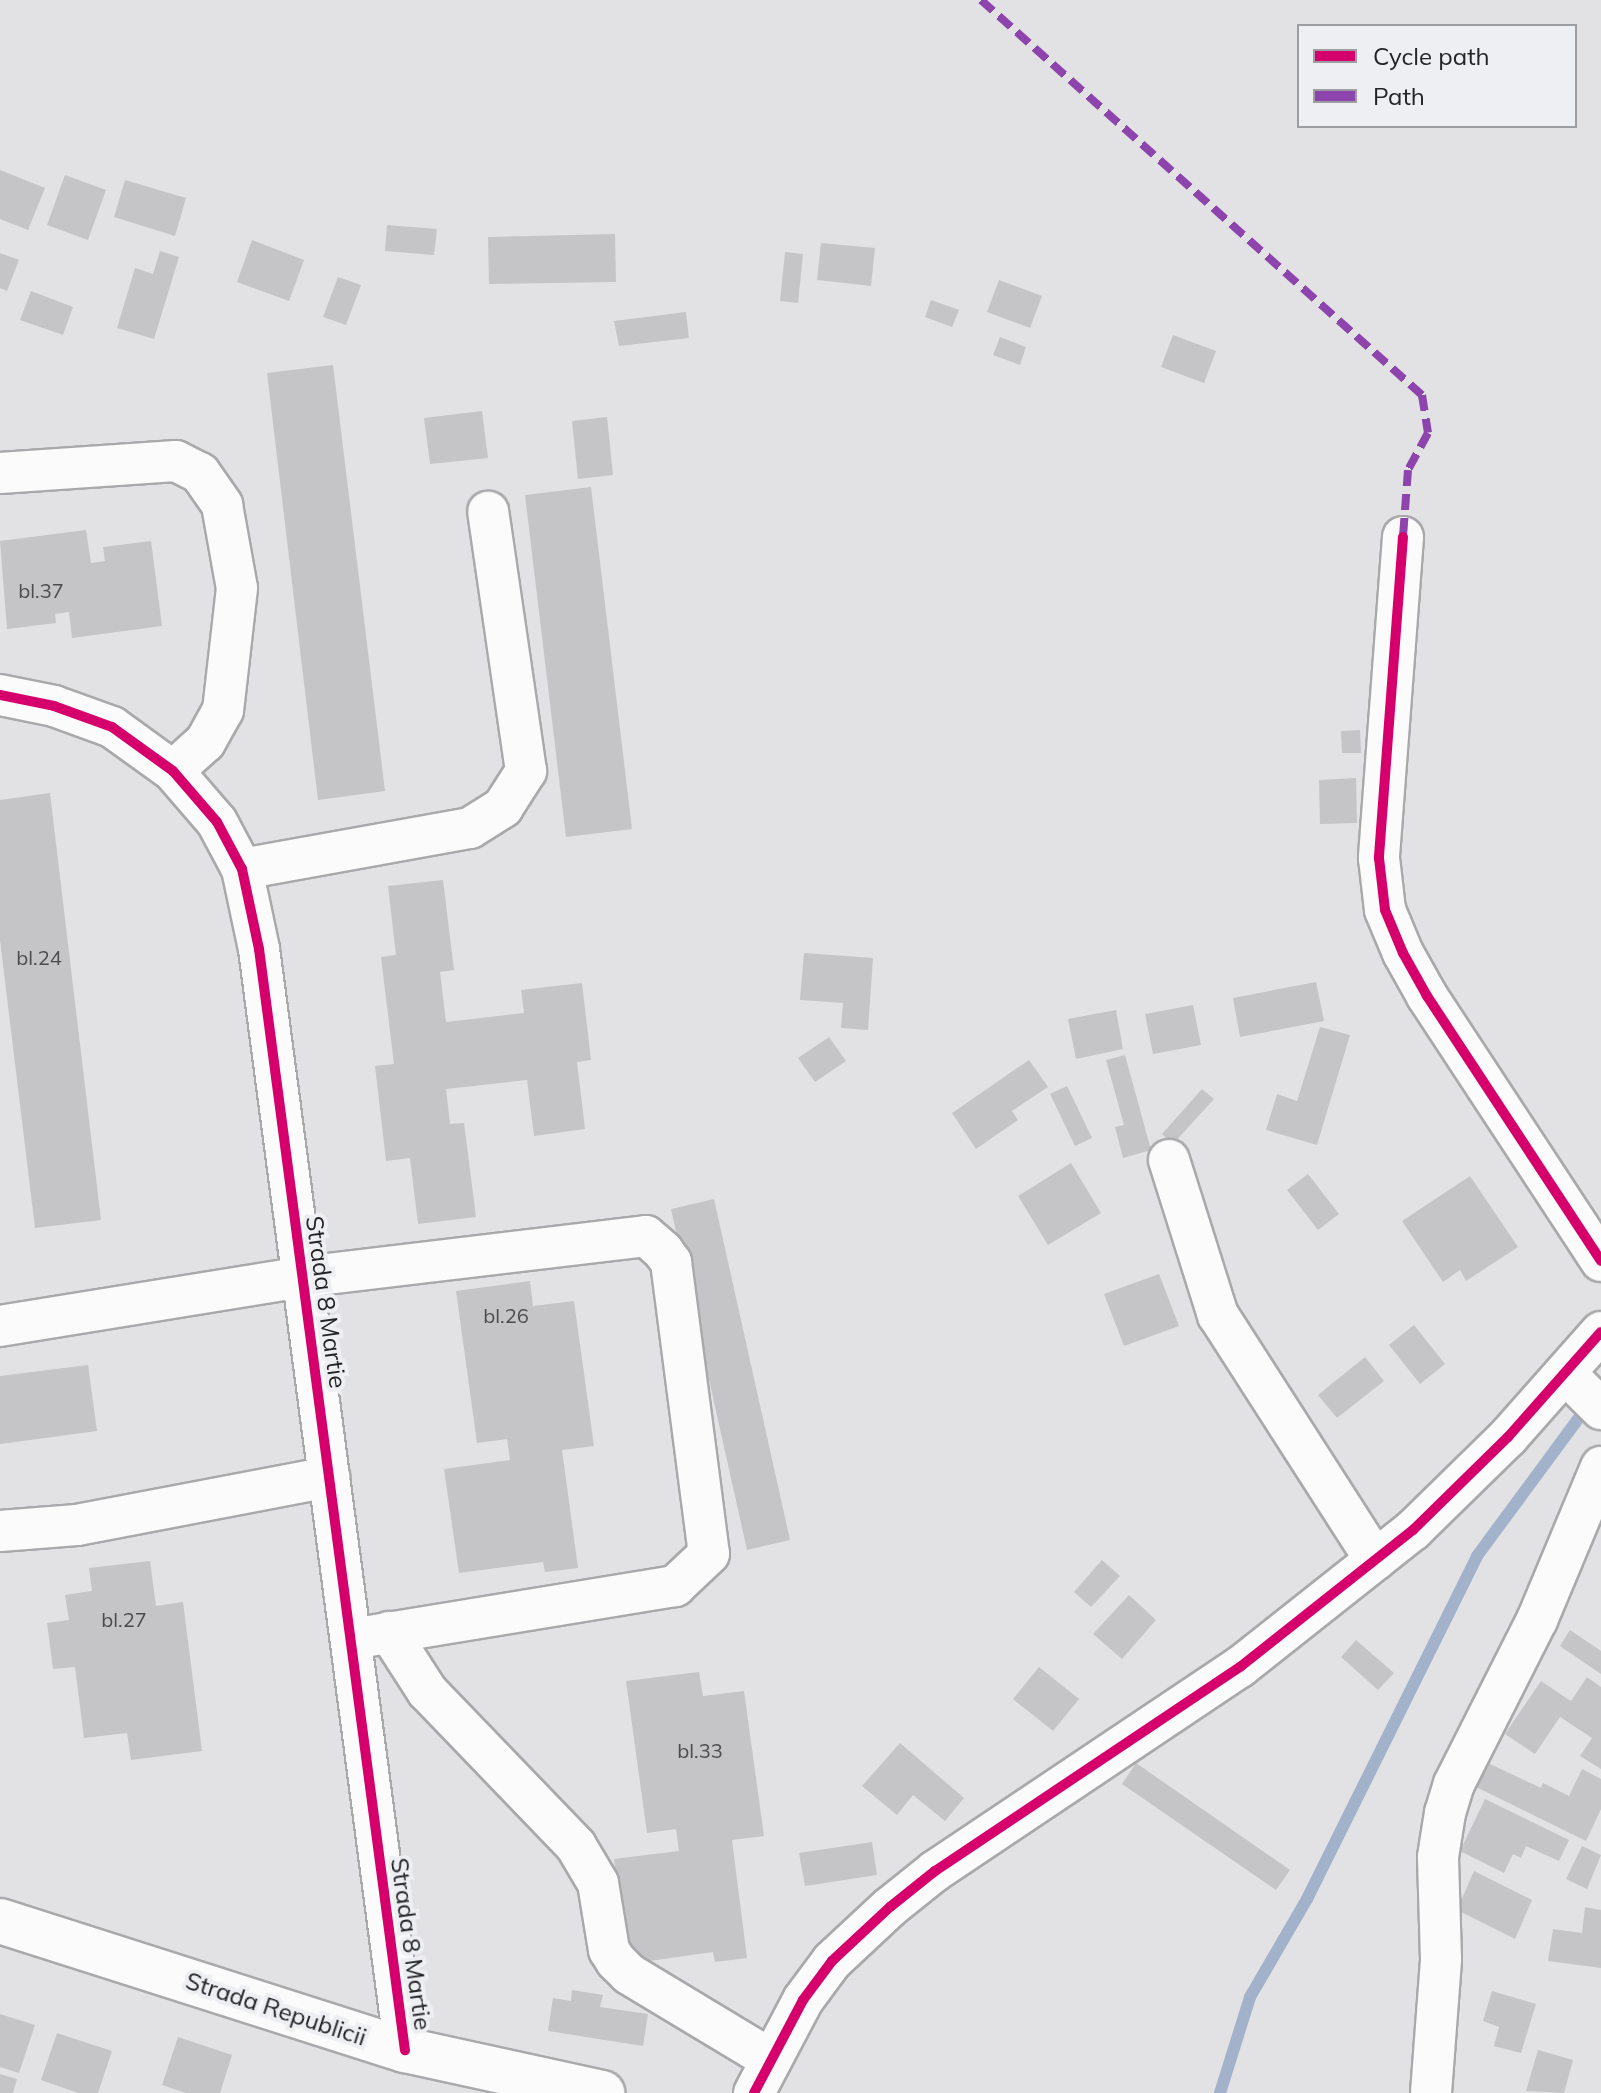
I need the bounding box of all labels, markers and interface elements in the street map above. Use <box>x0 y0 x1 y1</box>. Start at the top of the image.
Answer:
legend <box>1297 24 1577 128</box>
text: Cycle path <box>1373 41 1490 71</box>
text: Path <box>1373 81 1425 111</box>
house number: bl.37 <box>18 578 64 602</box>
house number: bl.24 <box>16 945 62 969</box>
street label: Strada 8 Martie <box>300 1214 352 1390</box>
house number: bl.26 <box>483 1303 529 1327</box>
house number: bl.27 <box>101 1607 147 1631</box>
house number: bl.33 <box>677 1738 723 1762</box>
street label: Strada 8 Martie <box>385 1856 437 2032</box>
street label: Strada Republicii <box>182 1966 370 2052</box>

